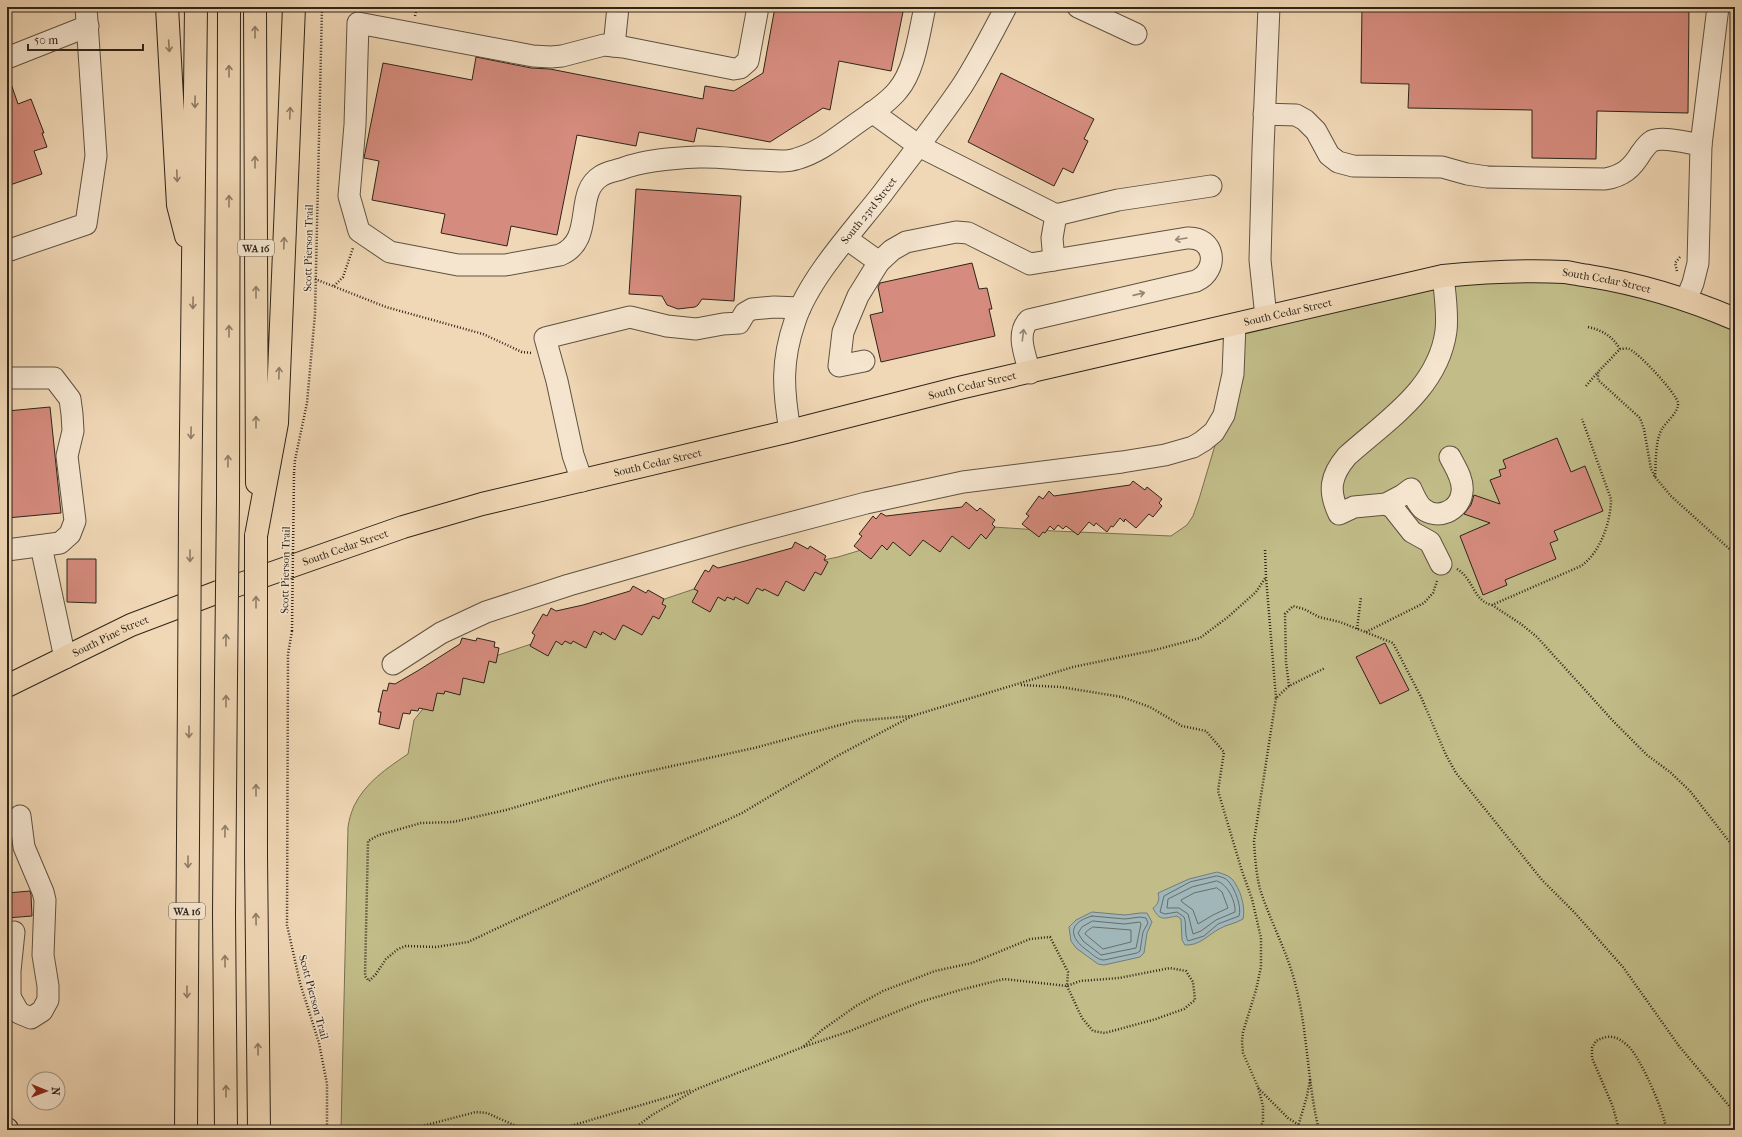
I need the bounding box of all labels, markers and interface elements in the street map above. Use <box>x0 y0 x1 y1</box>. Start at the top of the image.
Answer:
scale bar <box>28 26 143 52</box>
one-way arrow <box>251 26 259 39</box>
text: 50 m <box>34 33 58 47</box>
one-way arrow <box>166 39 173 52</box>
one-way arrow <box>225 65 233 78</box>
one-way arrow <box>191 95 199 108</box>
one-way arrow <box>286 107 293 120</box>
one-way arrow <box>251 156 259 169</box>
one-way arrow <box>173 169 181 182</box>
street label: South 23rd Street <box>838 175 900 247</box>
one-way arrow <box>225 195 233 208</box>
street label: Scott Pierson Trail <box>301 204 316 292</box>
one-way arrow <box>1175 236 1188 244</box>
one-way arrow <box>281 237 288 250</box>
road number: WA 16 <box>238 240 274 256</box>
street label: South Cedar Street <box>1562 266 1652 296</box>
one-way arrow <box>252 286 260 299</box>
one-way arrow <box>1132 290 1145 298</box>
one-way arrow <box>189 296 197 309</box>
street label: South Cedar Street <box>1243 296 1333 329</box>
one-way arrow <box>225 325 233 338</box>
one-way arrow <box>1019 329 1027 342</box>
one-way arrow <box>275 367 283 380</box>
street label: South Cedar Street <box>927 369 1018 403</box>
one-way arrow <box>252 416 260 429</box>
one-way arrow <box>187 426 195 439</box>
street label: South Cedar Street <box>612 446 703 480</box>
one-way arrow <box>224 455 232 468</box>
street label: Scott Pierson Trail <box>278 526 293 614</box>
street label: South Cedar Street <box>301 527 390 569</box>
one-way arrow <box>186 549 194 562</box>
one-way arrow <box>252 596 260 609</box>
street label: South Pine Street <box>70 613 151 660</box>
one-way arrow <box>222 634 230 647</box>
one-way arrow <box>222 695 230 708</box>
one-way arrow <box>185 725 193 738</box>
one-way arrow <box>252 784 260 797</box>
one-way arrow <box>221 825 229 838</box>
one-way arrow <box>184 855 192 868</box>
road number: WA 16 <box>169 903 205 919</box>
one-way arrow <box>253 913 260 926</box>
street label: Scott Pierson Trail <box>296 953 331 1041</box>
one-way arrow <box>221 955 229 968</box>
one-way arrow <box>183 985 191 998</box>
one-way arrow <box>254 1043 262 1056</box>
north arrow <box>26 1071 66 1111</box>
one-way arrow <box>222 1085 230 1098</box>
text: N <box>49 1087 62 1096</box>

